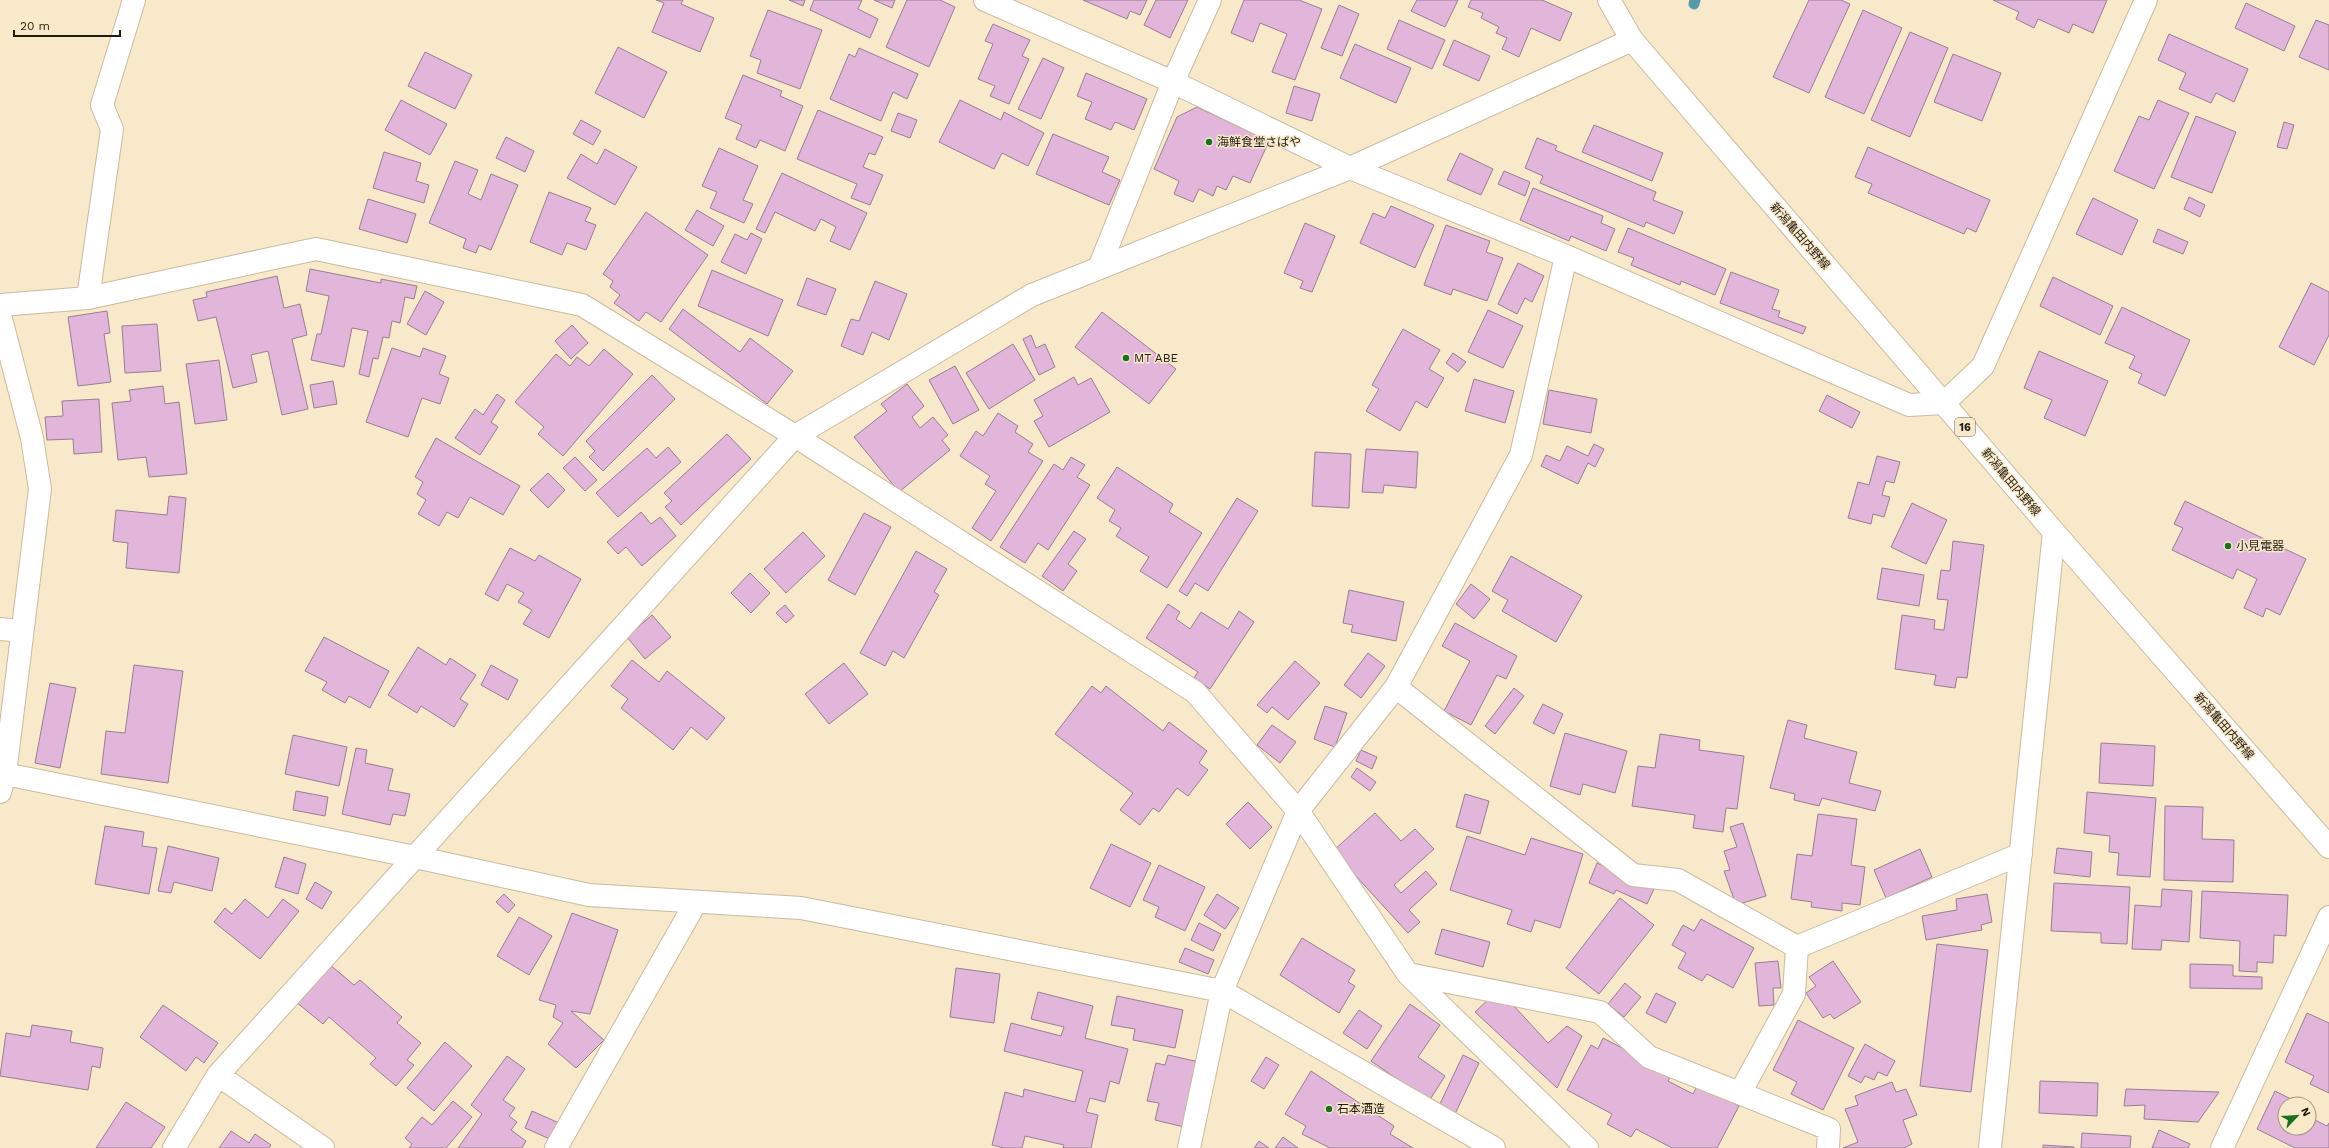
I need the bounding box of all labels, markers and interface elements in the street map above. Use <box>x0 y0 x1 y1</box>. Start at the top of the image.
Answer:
scale bar <box>14 12 120 38</box>
text: 20 m <box>20 19 50 33</box>
place label: 海鮮食堂さばや <box>1217 135 1301 149</box>
marker: 海鮮食堂さばや <box>1204 137 1214 147</box>
street label: 新潟亀田内野線 <box>1767 200 1833 272</box>
place label: MT ABE <box>1134 351 1179 365</box>
marker: MT ABE <box>1121 353 1131 363</box>
road number: 16 <box>1955 418 1975 436</box>
street label: 新潟亀田内野線 <box>1979 445 2043 519</box>
place label: 小見電器 <box>2236 539 2284 553</box>
marker: 小見電器 <box>2223 541 2233 551</box>
street label: 新潟亀田内野線 <box>2191 690 2257 762</box>
north arrow <box>2277 1096 2317 1136</box>
place label: 石本酒造 <box>1337 1102 1385 1116</box>
marker: 石本酒造 <box>1324 1104 1334 1114</box>
text: N <box>2298 1106 2313 1118</box>

